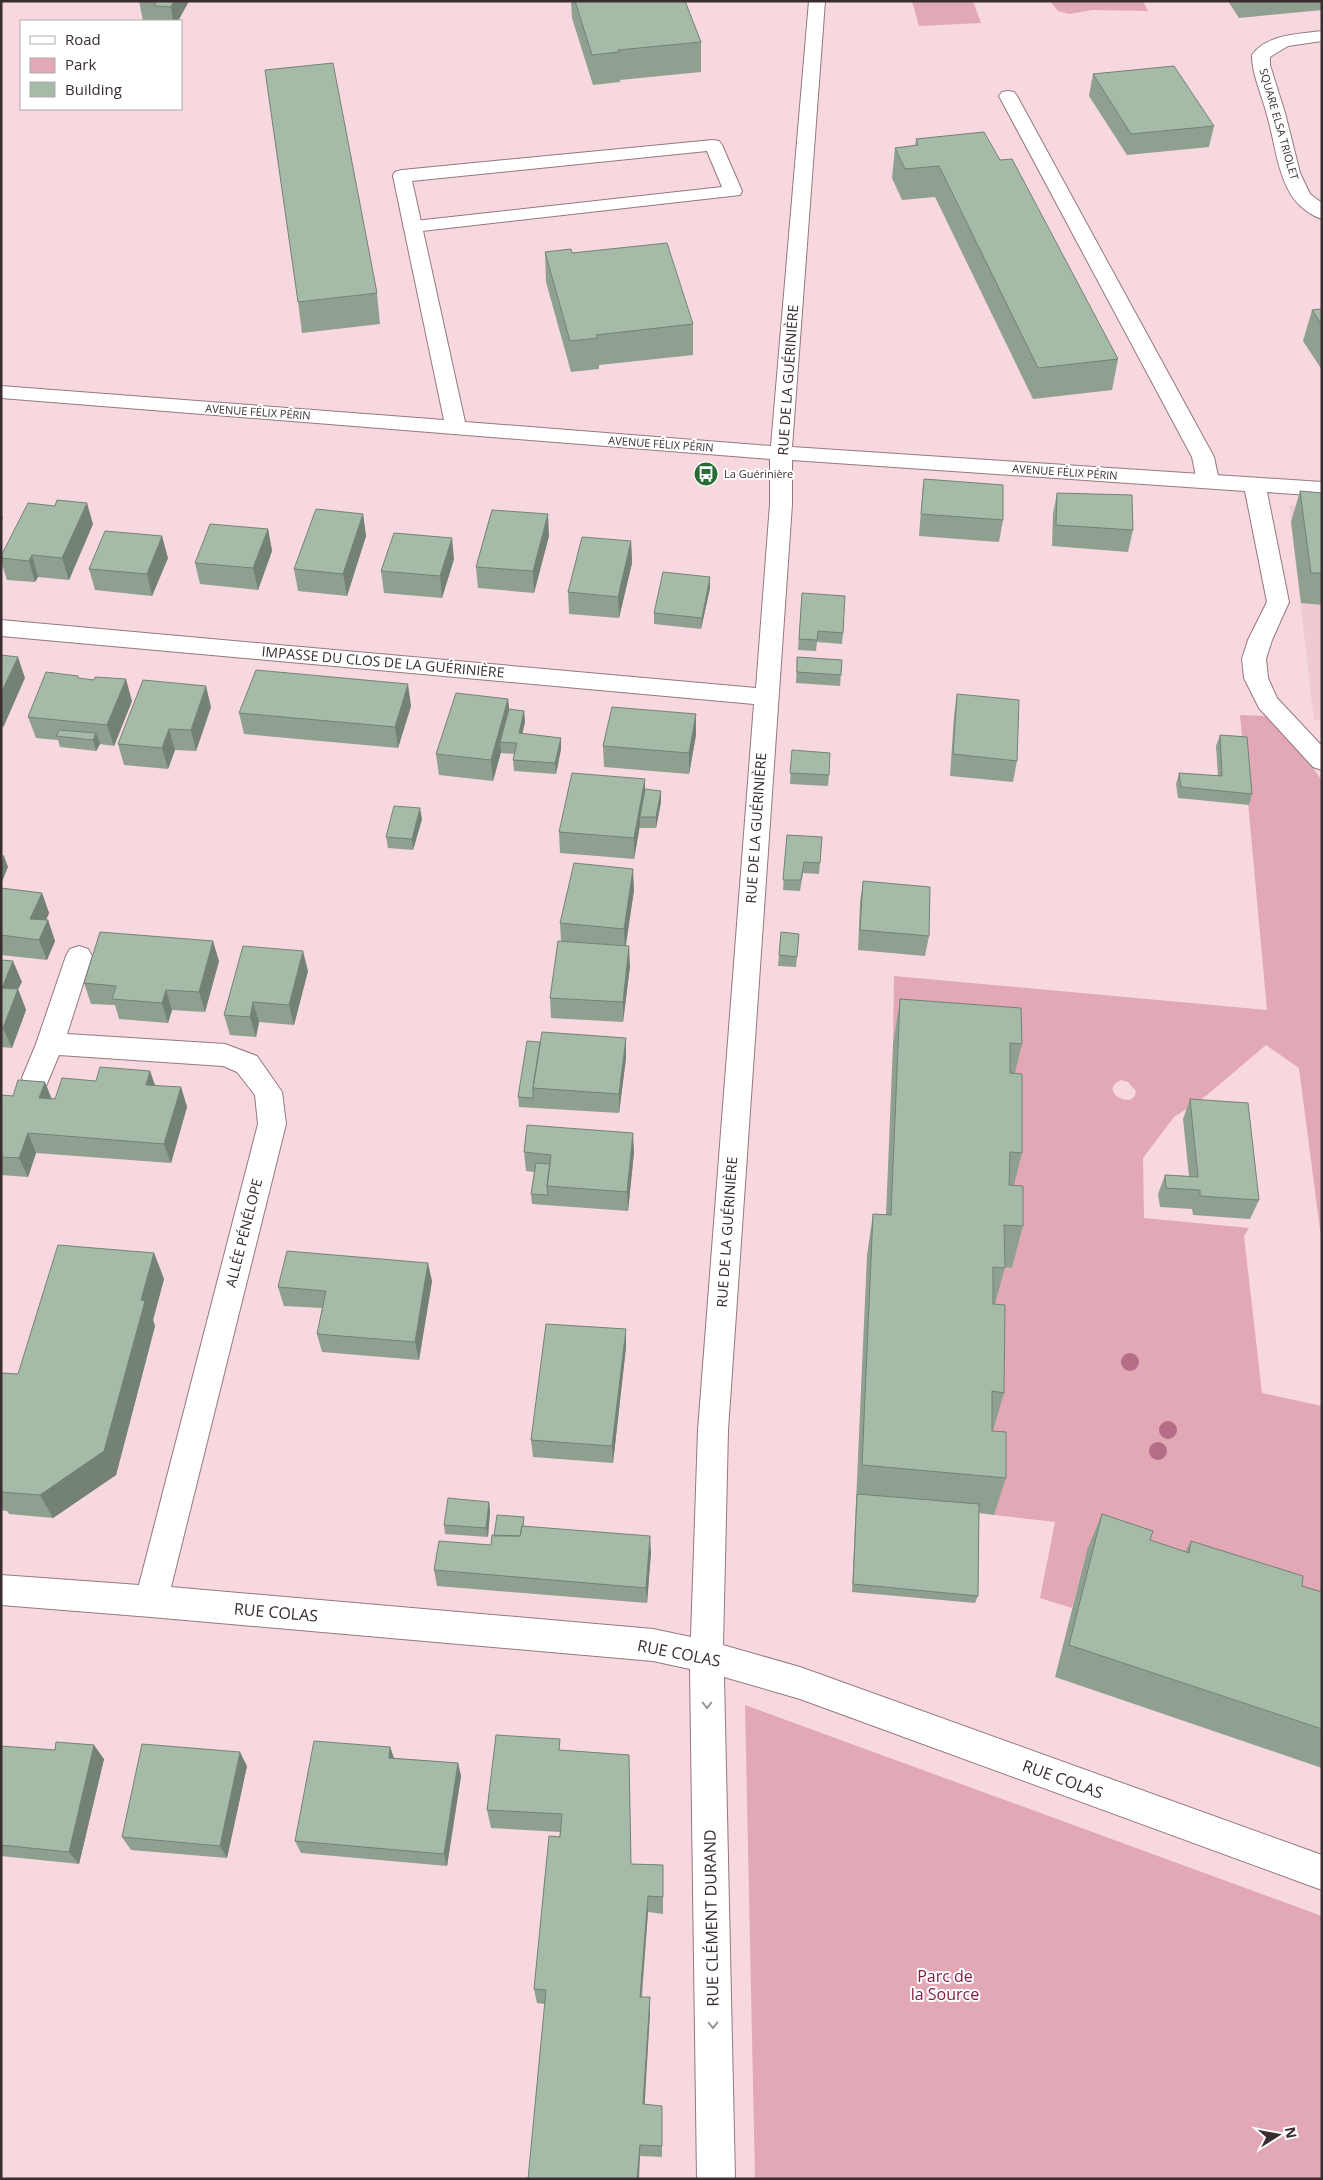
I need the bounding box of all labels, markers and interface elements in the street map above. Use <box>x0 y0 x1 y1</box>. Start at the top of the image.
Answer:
legend <box>20 20 182 110</box>
text: Road <box>65 29 101 49</box>
text: Park <box>65 54 96 74</box>
street label: SQUARE ELSA TRIOLET <box>1256 66 1303 181</box>
text: Building <box>65 79 122 99</box>
street label: RUE DE LA GUÉRINIÈRE <box>773 304 802 456</box>
street label: AVENUE FÉLIX PÉRIN <box>205 400 311 423</box>
street label: AVENUE FÉLIX PÉRIN <box>608 432 714 455</box>
street label: AVENUE FÉLIX PÉRIN <box>1012 460 1118 483</box>
bus stop icon: La Guérinière <box>693 461 719 487</box>
place label: La Guérinière <box>724 466 793 481</box>
street label: IMPASSE DU CLOS DE LA GUÉRINIÈRE <box>261 641 505 682</box>
street label: RUE DE LA GUÉRINIÈRE <box>741 752 770 904</box>
street label: RUE DE LA GUÉRINIÈRE <box>712 1156 741 1308</box>
street label: ALLÉE PÉNÉLOPE <box>221 1176 266 1289</box>
street label: RUE COLAS <box>233 1597 319 1627</box>
street label: RUE COLAS <box>635 1634 723 1672</box>
one-way arrow <box>702 1702 712 1709</box>
street label: RUE COLAS <box>1020 1754 1107 1804</box>
street label: RUE CLÉMENT DURAND <box>698 1829 724 2007</box>
park label: Parc de la Source <box>911 1965 979 2005</box>
one-way arrow <box>708 2022 718 2029</box>
north arrow <box>1253 2110 1303 2160</box>
text: N <box>1281 2125 1302 2140</box>

